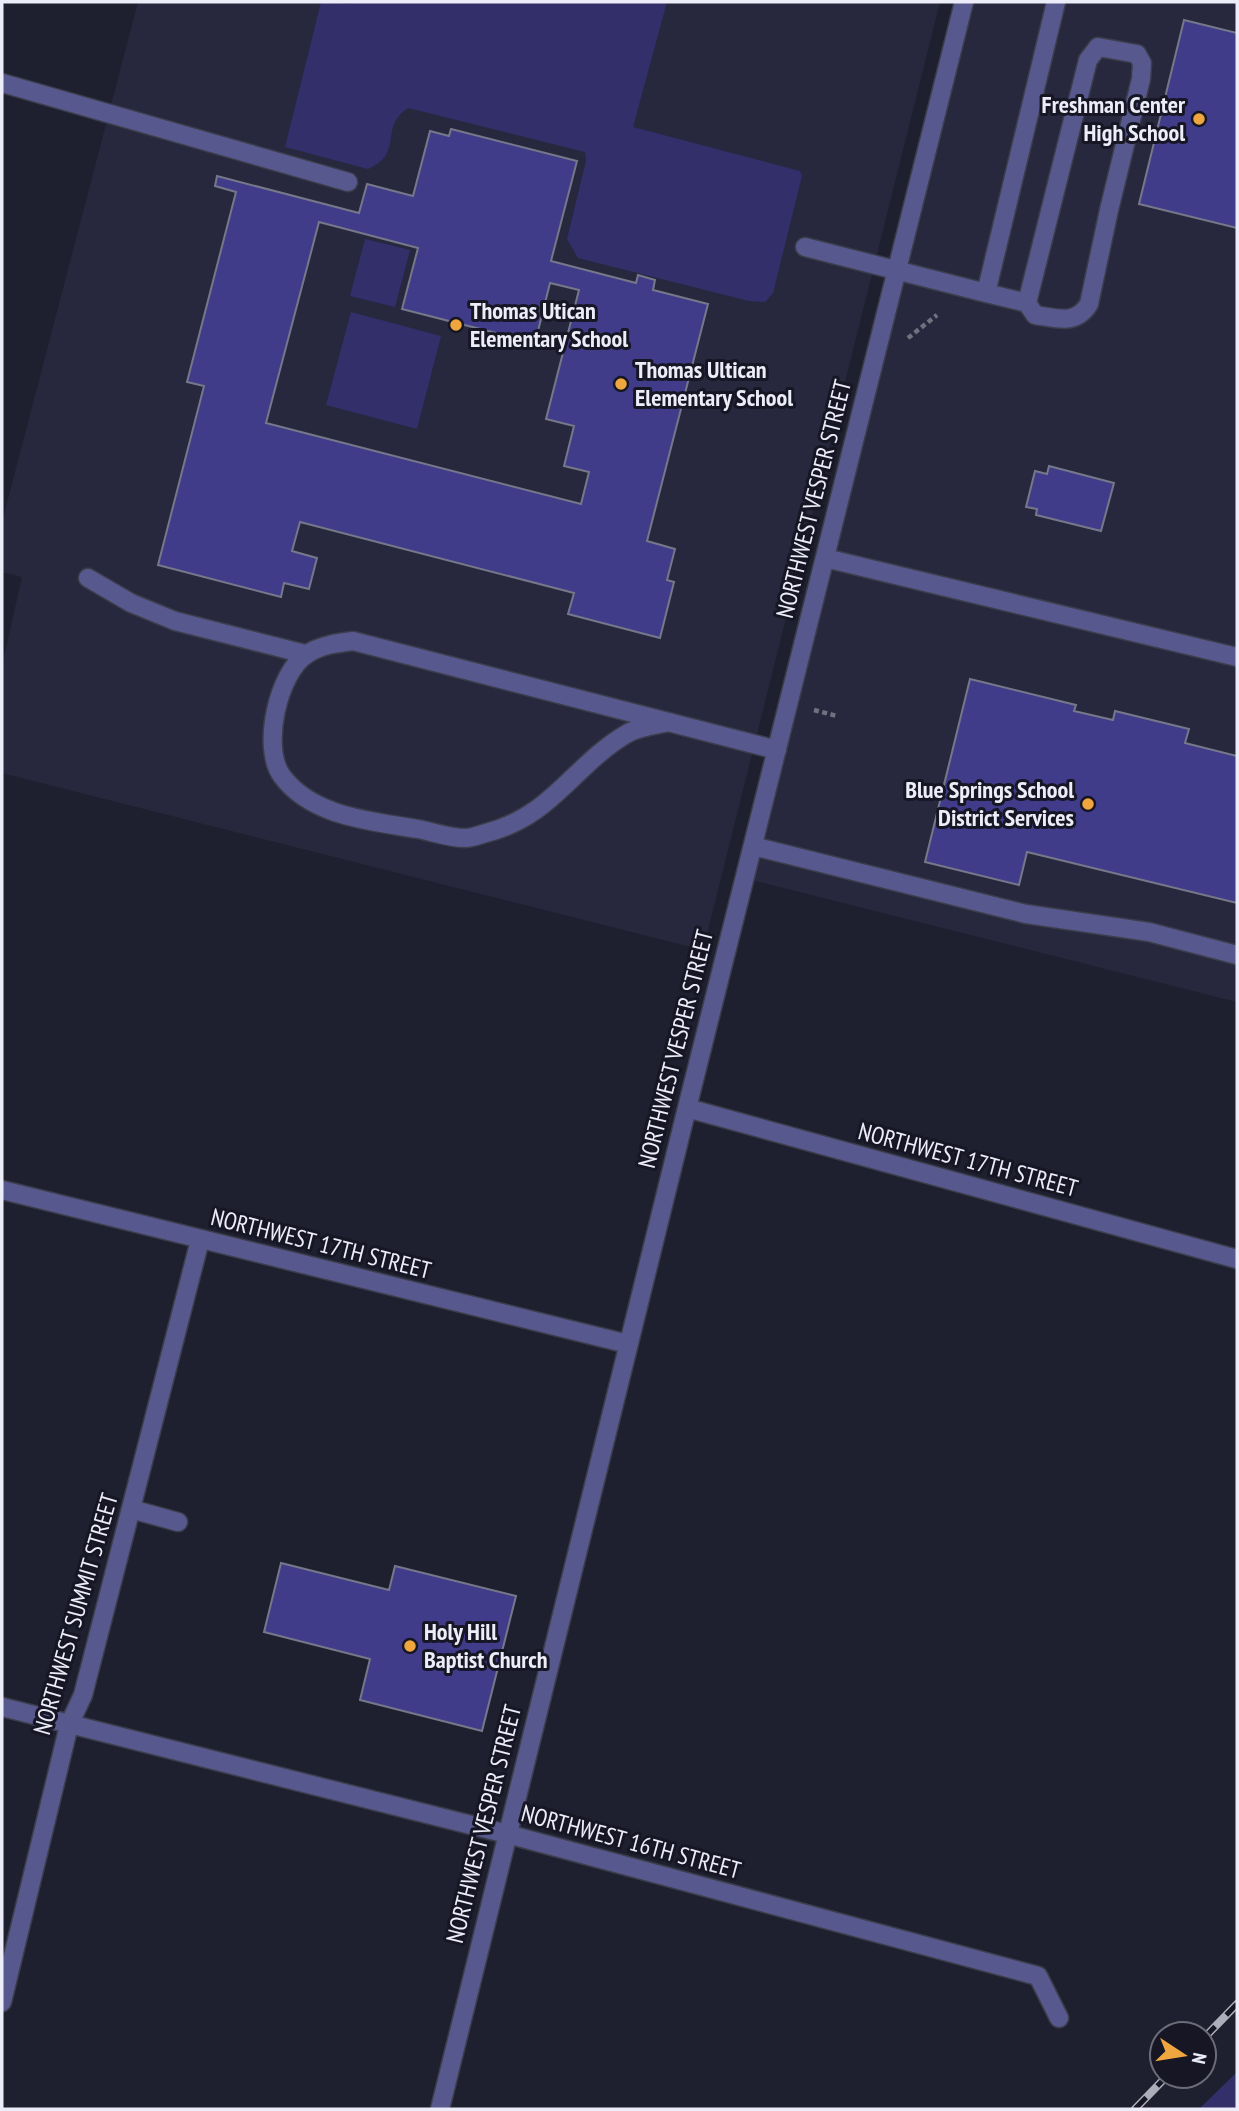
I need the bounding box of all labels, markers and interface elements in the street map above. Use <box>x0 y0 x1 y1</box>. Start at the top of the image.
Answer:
place label: Freshman Center High School <box>1042 89 1186 148</box>
marker: Freshman Center High School <box>1191 111 1207 127</box>
place label: Thomas Utican Elementary School <box>470 295 628 354</box>
marker: Thomas Utican Elementary School <box>448 317 464 333</box>
place label: Thomas Ultican Elementary School <box>635 354 793 413</box>
marker: Thomas Ultican Elementary School <box>613 376 629 392</box>
street label: NORTHWEST VESPER STREET <box>769 376 858 621</box>
place label: Blue Springs School District Services <box>905 774 1074 833</box>
marker: Blue Springs School District Services <box>1080 796 1096 812</box>
street label: NORTHWEST VESPER STREET <box>631 926 720 1171</box>
street label: NORTHWEST 17TH STREET <box>855 1115 1082 1204</box>
street label: NORTHWEST 17TH STREET <box>208 1201 435 1286</box>
street label: NORTHWEST SUMMIT STREET <box>26 1489 125 1738</box>
place label: Holy Hill Baptist Church <box>424 1616 547 1675</box>
marker: Holy Hill Baptist Church <box>402 1638 418 1654</box>
street label: NORTHWEST VESPER STREET <box>439 1701 528 1946</box>
street label: NORTHWEST 16TH STREET <box>518 1797 745 1886</box>
north arrow <box>1148 2020 1218 2090</box>
text: N <box>1187 2051 1212 2066</box>

